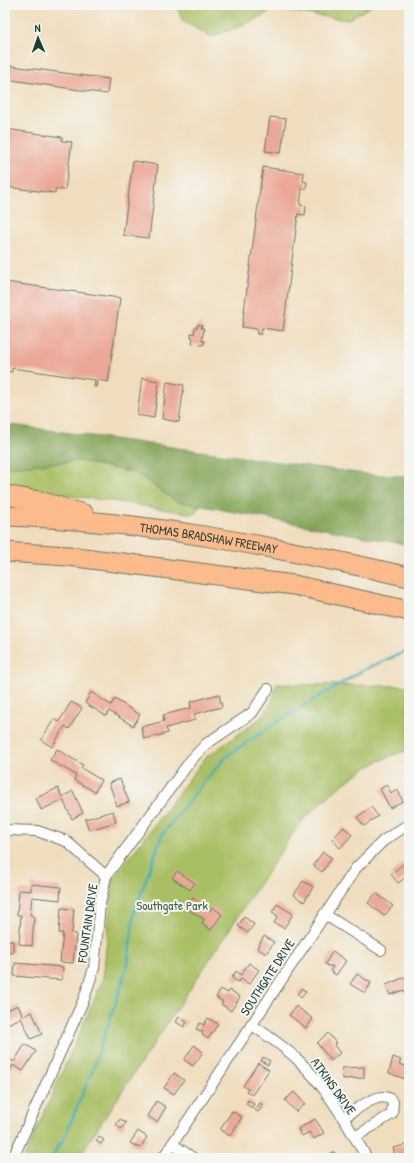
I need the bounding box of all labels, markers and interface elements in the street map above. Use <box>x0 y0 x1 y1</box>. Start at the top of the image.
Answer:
north arrow <box>18 18 58 58</box>
text: N <box>34 21 41 35</box>
street label: THOMAS BRADSHAW FREEWAY <box>139 518 279 558</box>
street label: FOUNTAIN DRIVE <box>72 882 101 965</box>
park label: Southgate Park <box>136 896 208 914</box>
street label: SOUTHGATE DRIVE <box>235 935 299 1019</box>
street label: ATKINS DRIVE <box>307 1054 361 1118</box>

